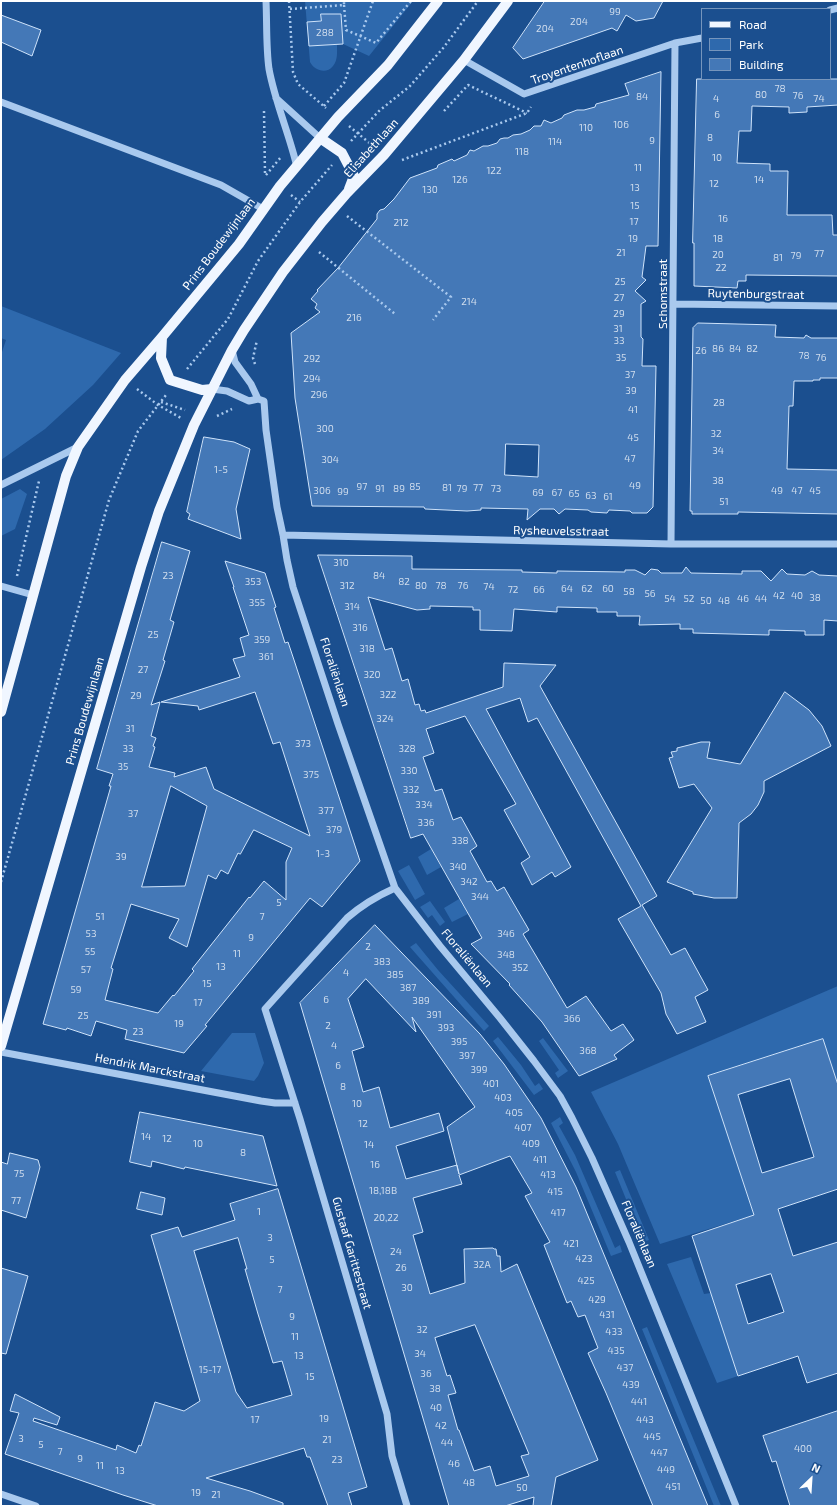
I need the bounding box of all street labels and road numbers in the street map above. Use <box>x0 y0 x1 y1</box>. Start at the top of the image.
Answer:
street label: Troyentenhoflaan <box>529 42 625 88</box>
street label: Elisabethlaan <box>341 116 401 180</box>
street label: Prins Boudewijnlaan <box>180 195 258 293</box>
street label: Schomstraat <box>656 259 670 329</box>
street label: Ruytenburgstraat <box>707 286 805 302</box>
street label: Rysheuvelsstraat <box>513 523 609 539</box>
street label: Floraliënlaan <box>317 636 353 708</box>
street label: Prins Boudewijnlaan <box>63 655 107 767</box>
street label: Floraliënlaan <box>438 926 496 990</box>
street label: Hendrik Marckstraat <box>94 1050 206 1086</box>
street label: Gustaaf Garittestraat <box>329 1195 375 1311</box>
street label: Floraliënlaan <box>618 1198 660 1270</box>

